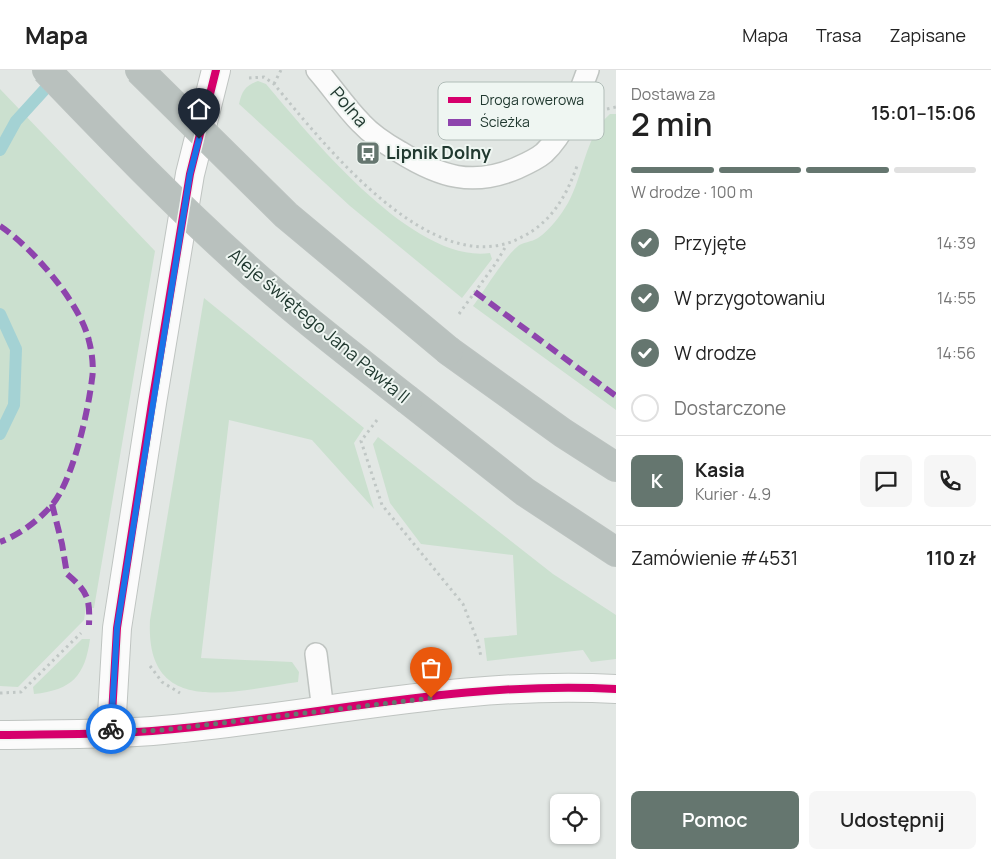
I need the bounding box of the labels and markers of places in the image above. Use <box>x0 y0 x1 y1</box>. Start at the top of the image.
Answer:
pin <box>178 88 220 139</box>
bus stop icon: Lipnik Dolny <box>355 140 381 166</box>
place label: Lipnik Dolny <box>386 140 491 164</box>
pin <box>410 647 452 698</box>

